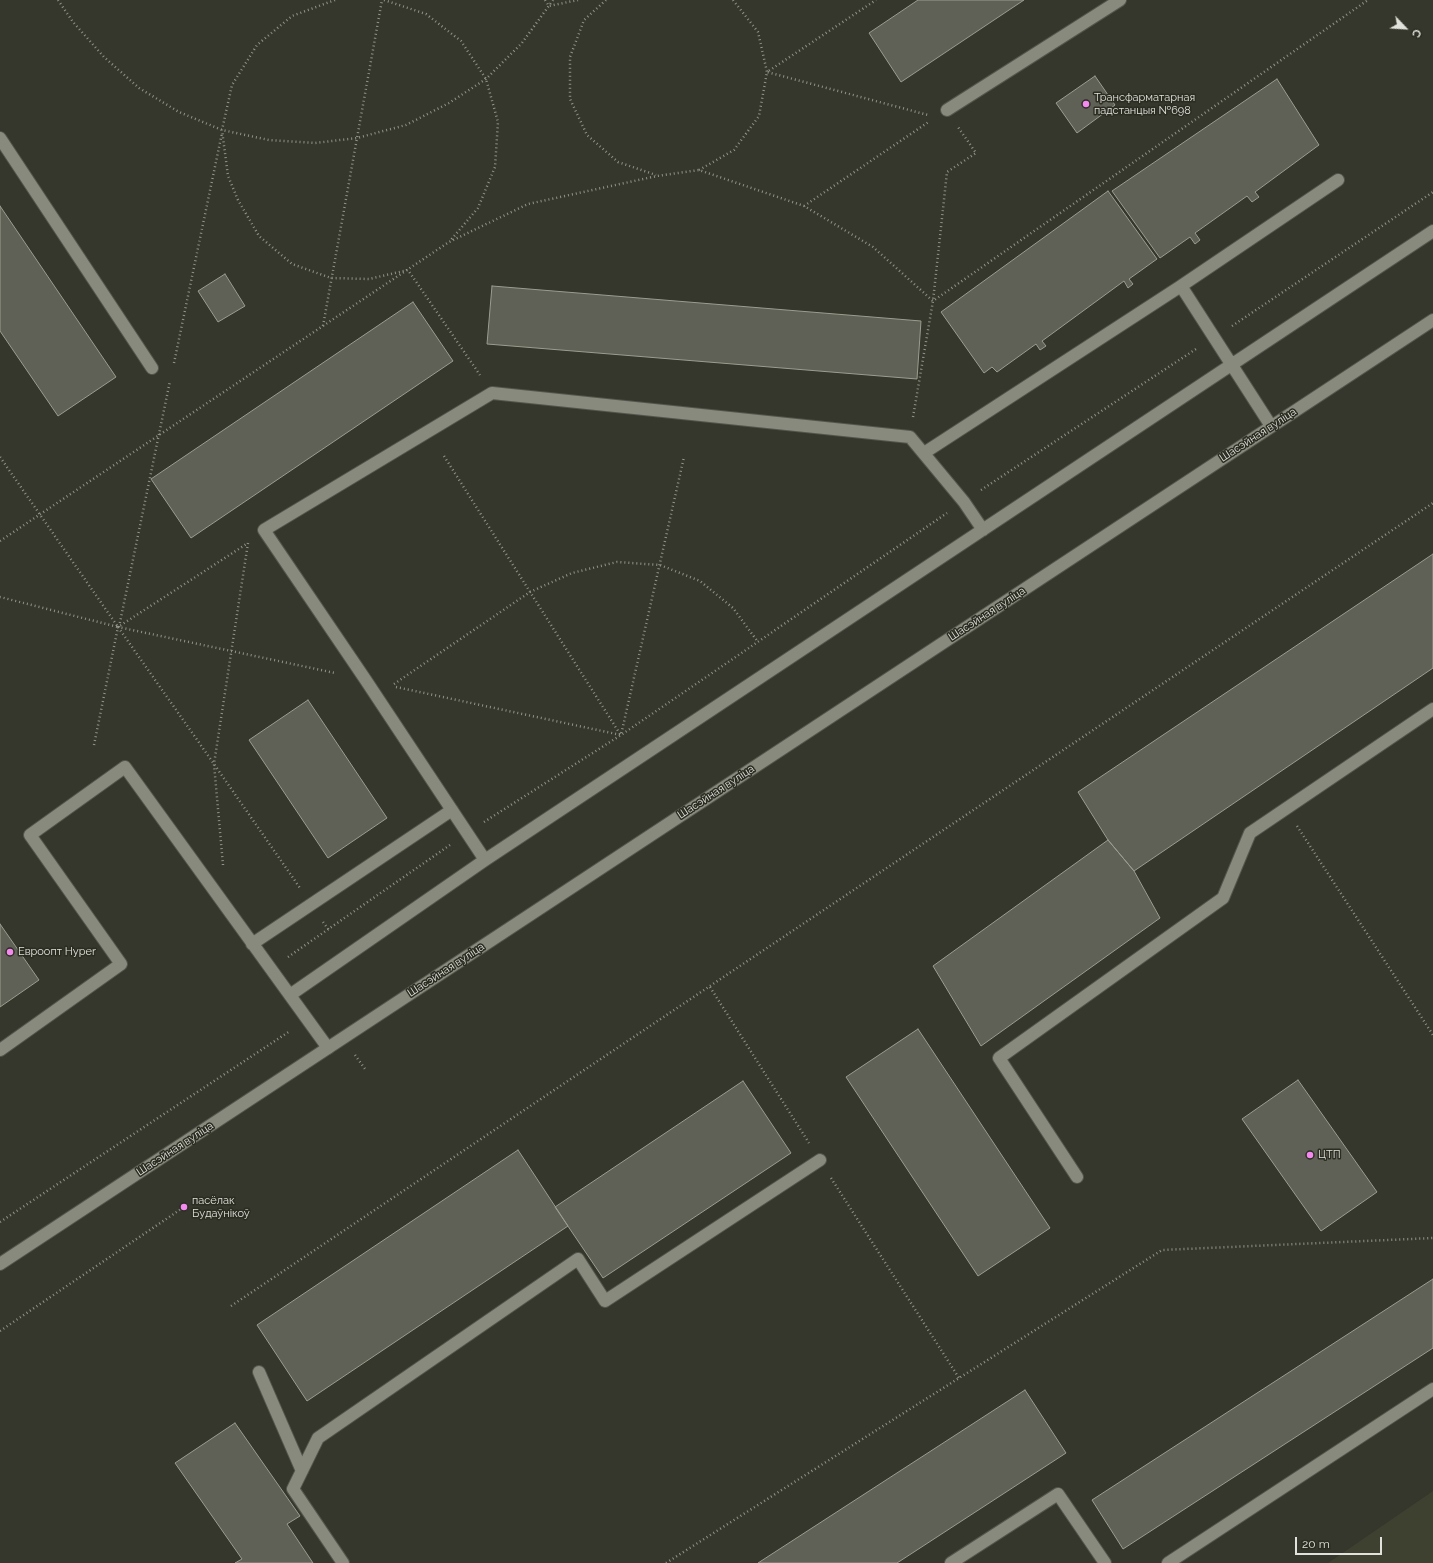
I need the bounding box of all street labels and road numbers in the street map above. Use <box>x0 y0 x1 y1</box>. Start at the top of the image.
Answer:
street label: Шасэйная вуліца <box>1217 405 1299 465</box>
street label: Шасэйная вуліца <box>946 584 1028 644</box>
street label: Шасэйная вуліца <box>675 762 757 822</box>
street label: Шасэйная вуліца <box>405 940 487 1000</box>
street label: Шасэйная вуліца <box>134 1119 216 1179</box>

